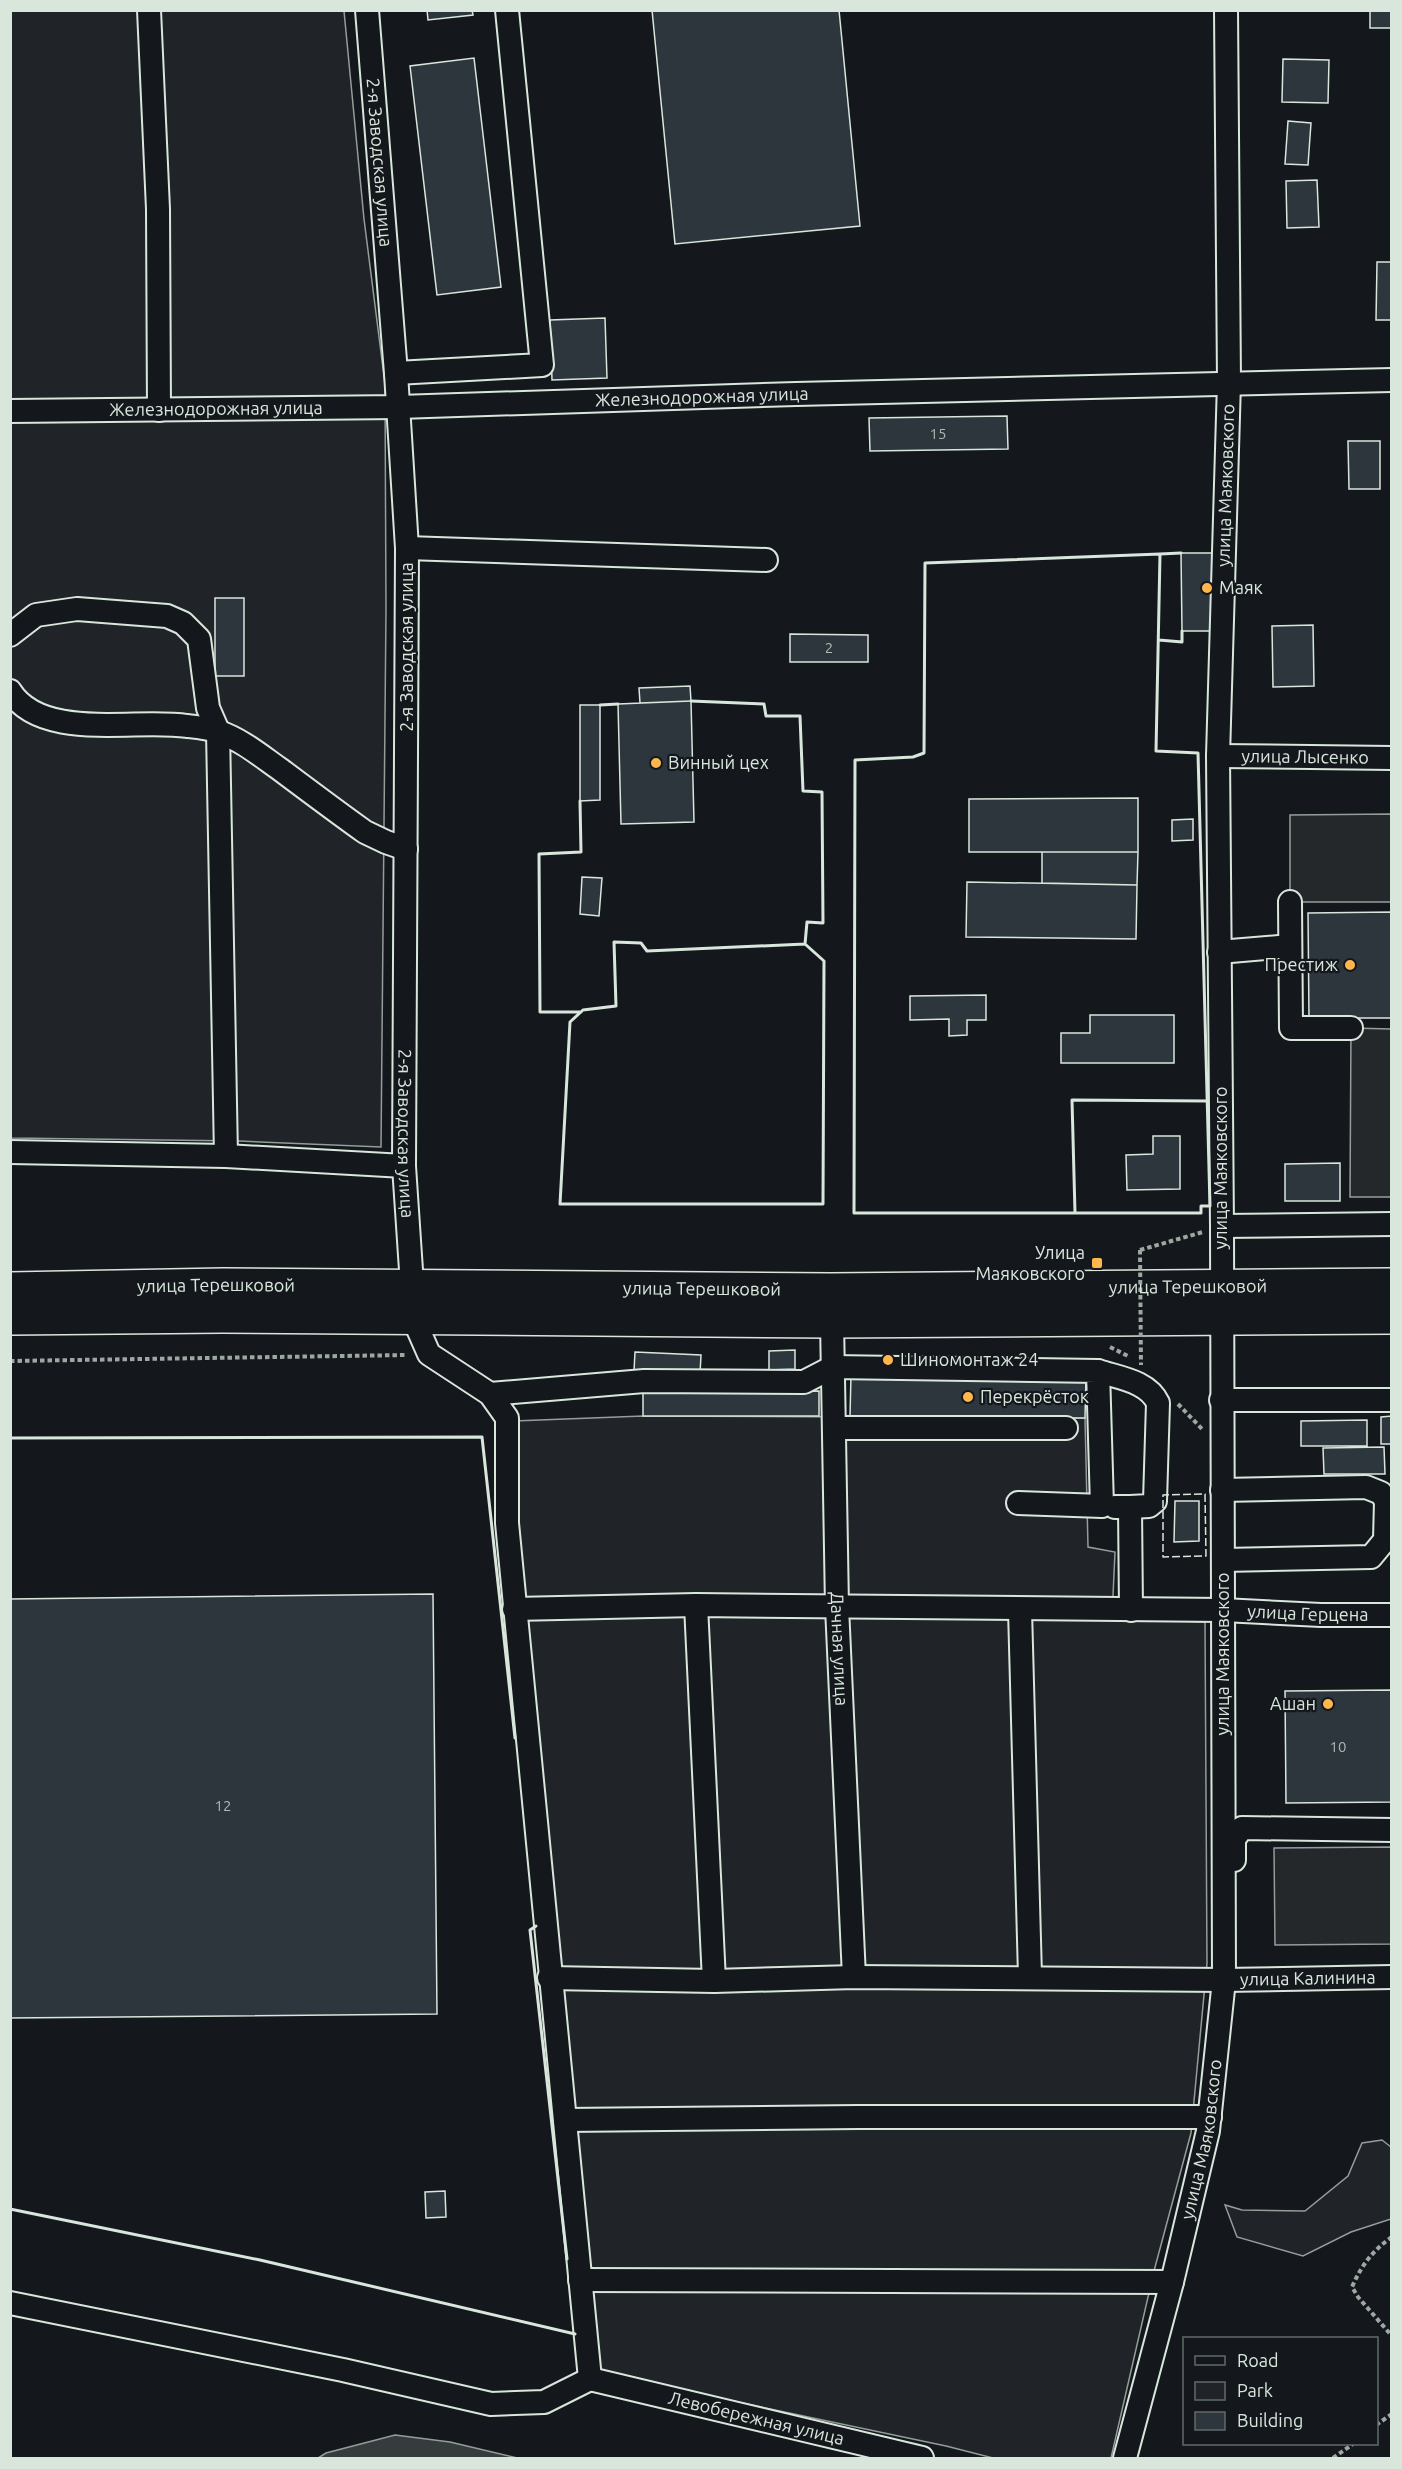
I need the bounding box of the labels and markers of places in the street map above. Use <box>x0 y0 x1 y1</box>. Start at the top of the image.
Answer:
place label: Маяк <box>1219 577 1263 597</box>
marker: Маяк <box>1200 581 1214 595</box>
place label: Винный цех <box>668 752 769 772</box>
marker: Винный цех <box>649 756 663 770</box>
place label: Престиж <box>1265 954 1339 974</box>
marker: Престиж <box>1343 958 1357 972</box>
place label: Улица Маяковского <box>975 1242 1085 1283</box>
marker: Улица Маяковского <box>1090 1256 1104 1270</box>
place label: Шиномонтаж 24 <box>900 1349 1038 1369</box>
marker: Шиномонтаж 24 <box>881 1353 895 1367</box>
place label: Перекрёсток <box>980 1386 1089 1406</box>
marker: Перекрёсток <box>961 1390 975 1404</box>
place label: Ашан <box>1270 1693 1316 1713</box>
marker: Ашан <box>1321 1697 1335 1711</box>

